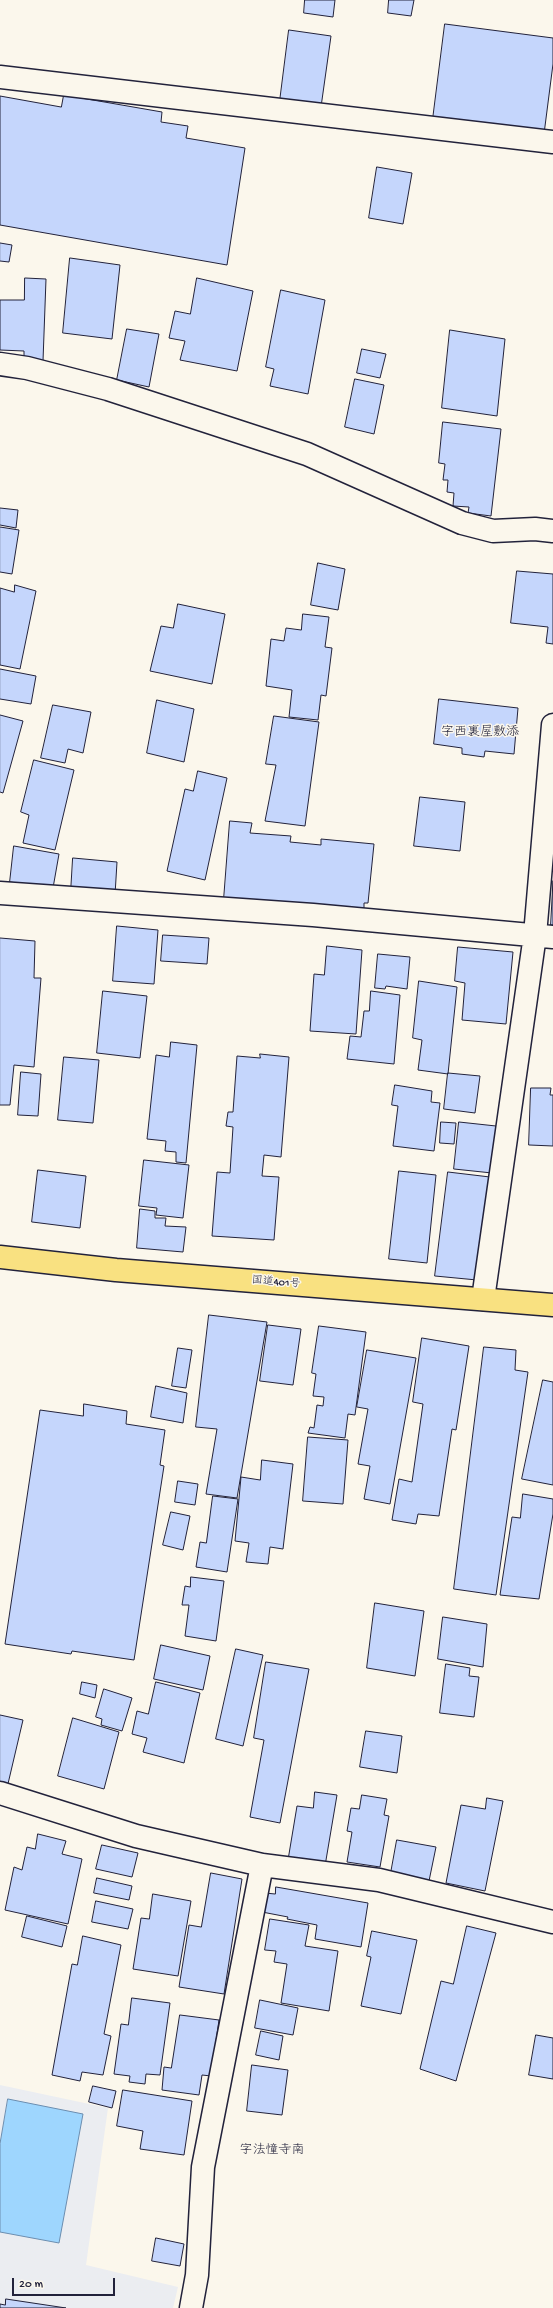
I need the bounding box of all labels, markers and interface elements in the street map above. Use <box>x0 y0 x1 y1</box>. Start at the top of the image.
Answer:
district label: 字西裏屋敷添 <box>441 725 519 741</box>
street label: 国道401号 <box>251 1274 301 1292</box>
district label: 字法憧寺南 <box>240 2143 304 2159</box>
scale bar <box>14 2270 117 2296</box>
text: 20 m <box>19 2278 43 2292</box>

